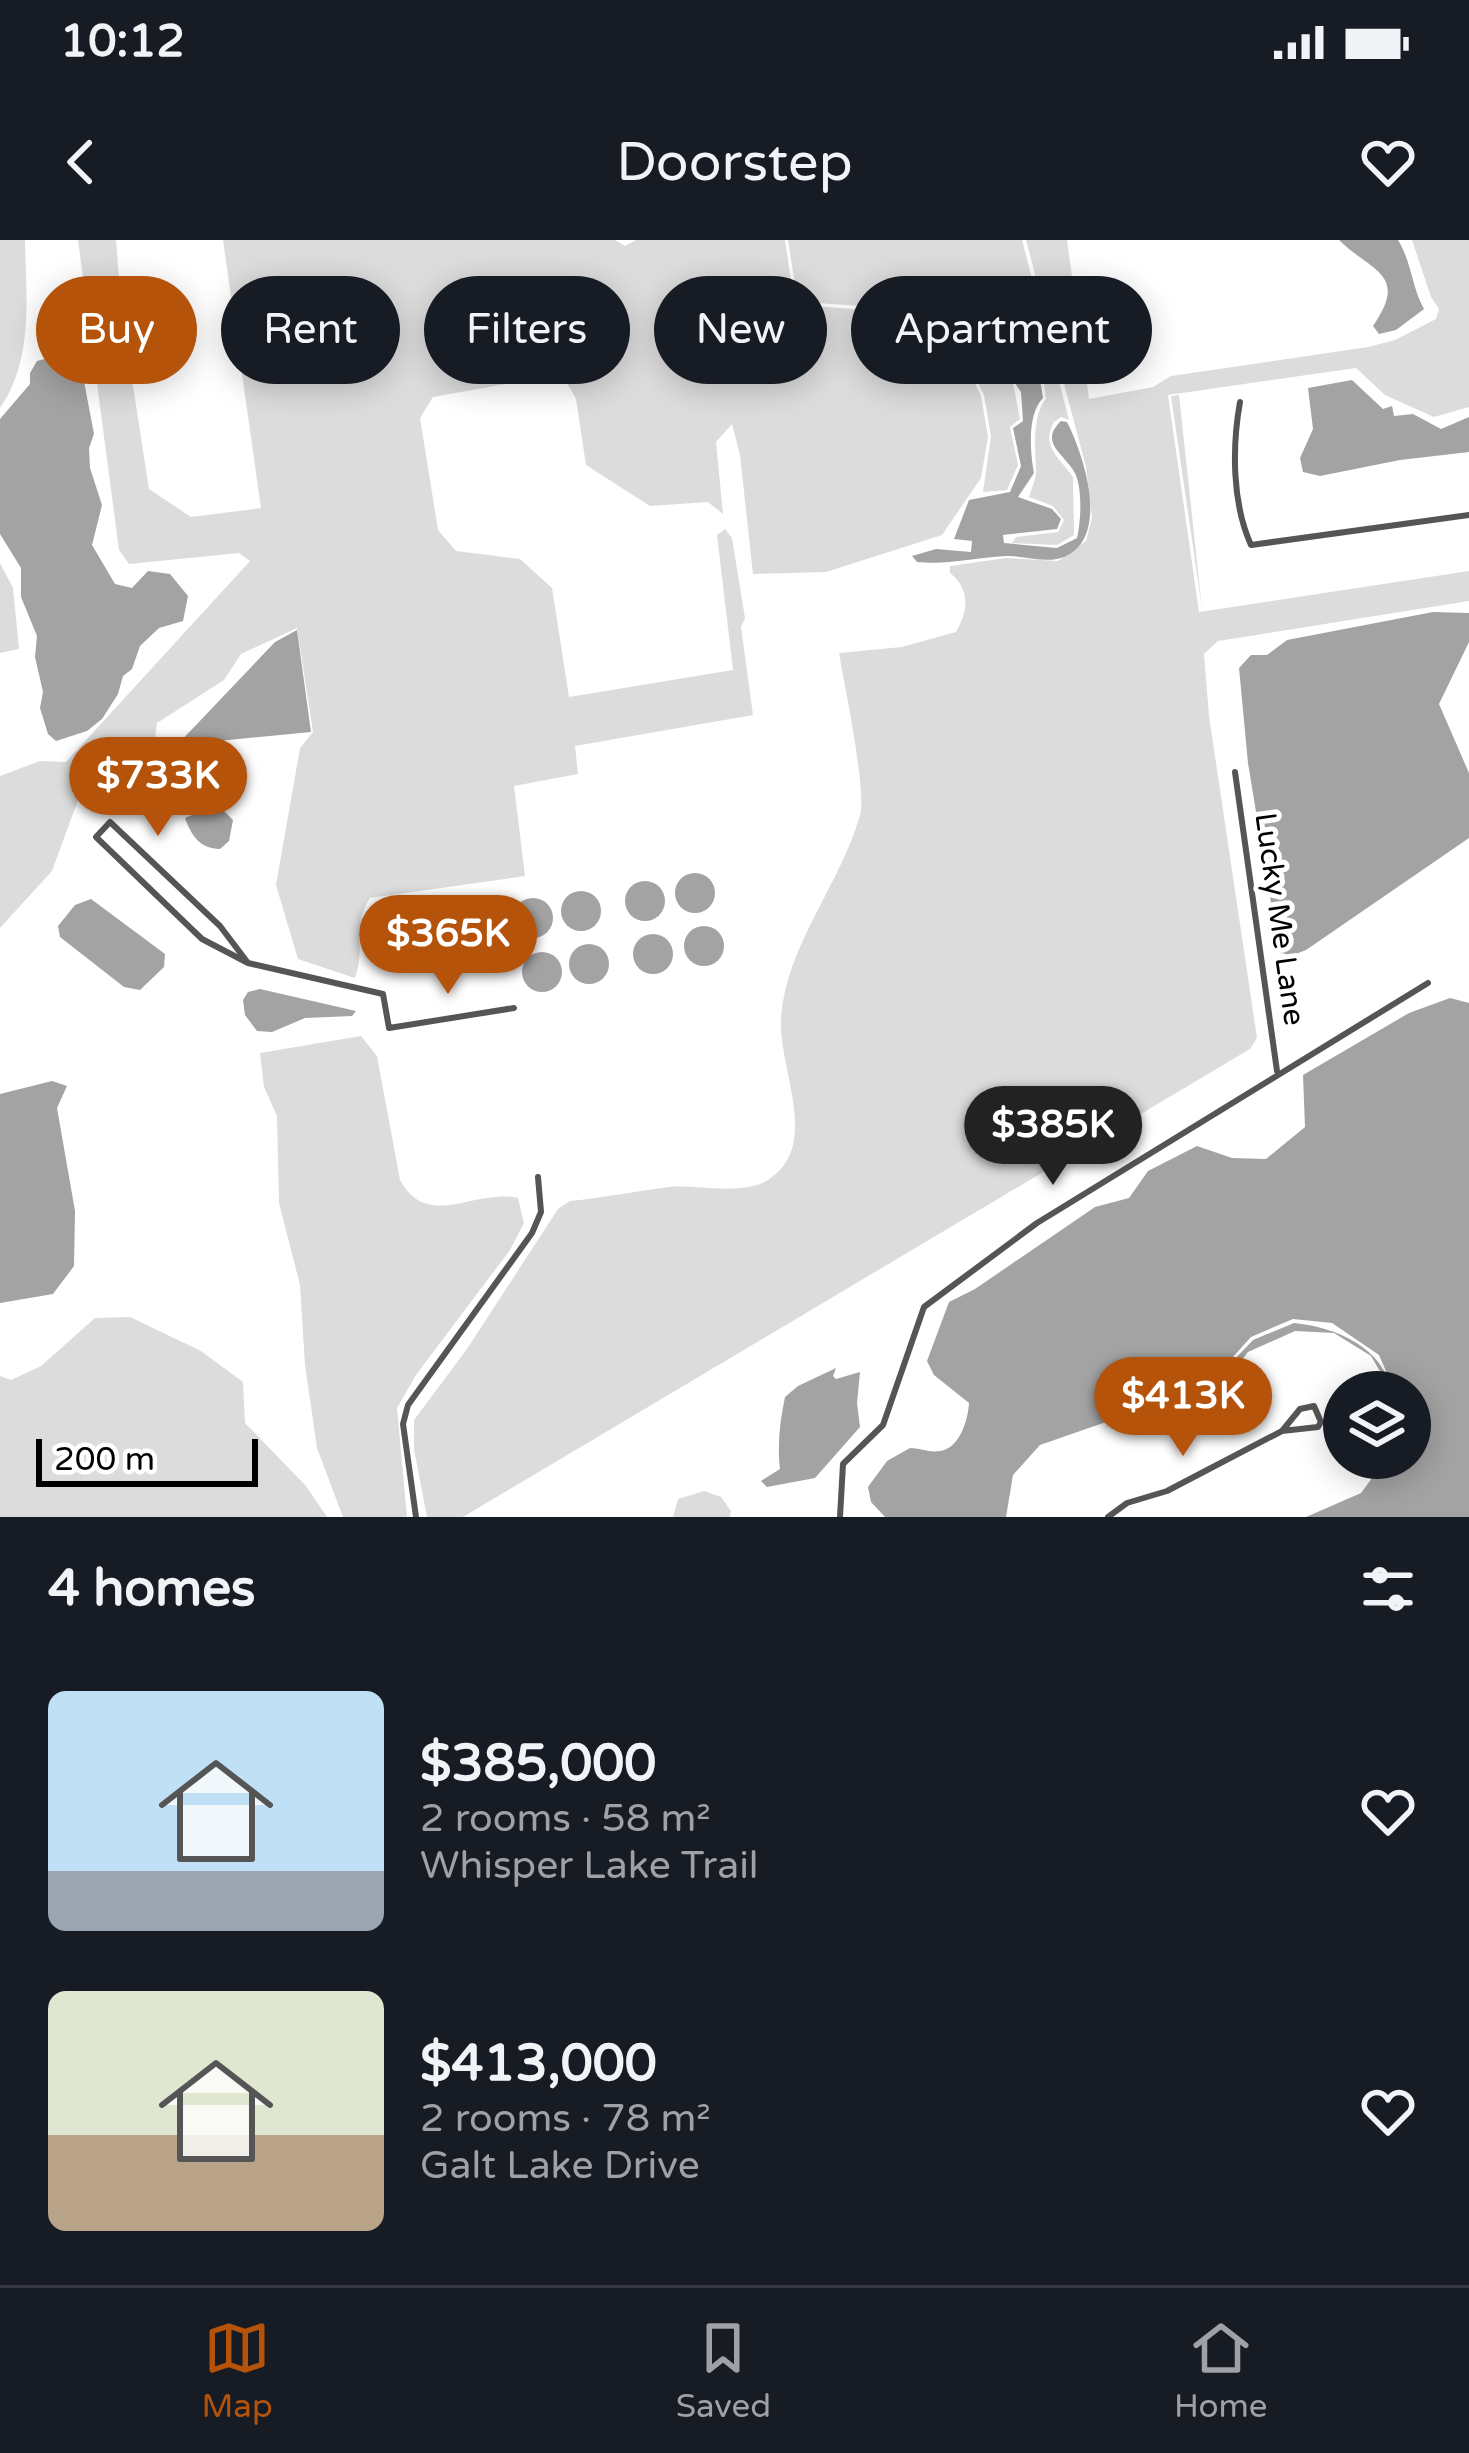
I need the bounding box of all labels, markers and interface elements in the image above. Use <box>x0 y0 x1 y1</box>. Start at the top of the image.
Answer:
text: 10:12 <box>60 15 185 69</box>
icon: back <box>48 129 114 195</box>
icon: heart <box>1355 129 1421 195</box>
text: Doorstep <box>616 130 853 195</box>
chip: Buy <box>36 276 197 384</box>
chip: Rent <box>221 276 400 384</box>
chip: Filters <box>424 276 630 384</box>
chip: New <box>654 276 827 384</box>
chip: Apartment <box>851 276 1152 384</box>
pin: $733K <box>74 737 242 839</box>
text: $733K <box>96 752 220 799</box>
street label: Lucky Me Lane <box>1246 810 1313 1028</box>
pin: $365K <box>364 895 532 997</box>
text: $365K <box>386 910 510 957</box>
pin: $385K <box>969 1086 1137 1188</box>
text: $385K <box>991 1101 1115 1148</box>
pin: $413K <box>1099 1357 1267 1459</box>
map controls <box>1323 1371 1431 1479</box>
button: layers <box>1323 1371 1431 1479</box>
text: $413K <box>1121 1372 1245 1419</box>
scale bar <box>36 1433 258 1486</box>
text: 200 m <box>54 1440 155 1479</box>
icon: filters <box>1355 1556 1421 1622</box>
text: 4 homes <box>48 1558 256 1620</box>
text: $385,000 <box>420 1733 656 1795</box>
icon: home <box>144 1739 288 1883</box>
icon: heart <box>1355 1778 1421 1844</box>
text: 2 rooms · 58 m² <box>420 1795 711 1842</box>
text: Whisper Lake Trail <box>420 1842 759 1889</box>
text: $413,000 <box>420 2033 657 2095</box>
icon: home <box>144 2039 288 2183</box>
icon: heart <box>1355 2078 1421 2144</box>
text: 2 rooms · 78 m² <box>420 2095 711 2142</box>
text: Galt Lake Drive <box>420 2142 700 2189</box>
tab: Map <box>201 2315 273 2426</box>
tab: Saved <box>676 2315 771 2426</box>
tab: Home <box>1174 2315 1268 2426</box>

